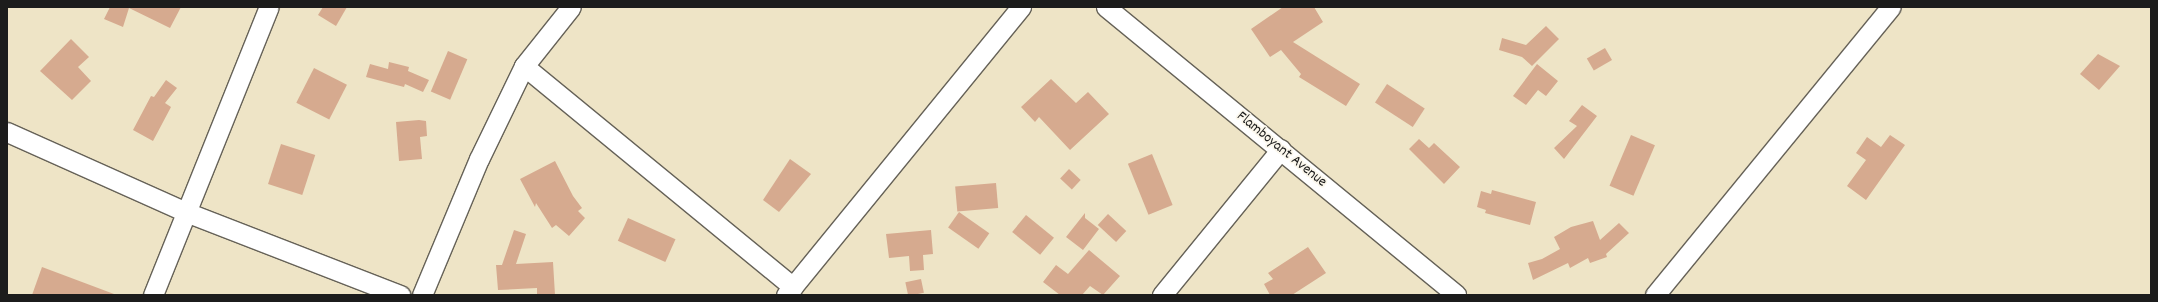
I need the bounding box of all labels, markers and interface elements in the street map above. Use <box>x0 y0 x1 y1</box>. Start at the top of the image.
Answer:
street label: Flamboyant Avenue <box>1232 108 1330 192</box>

